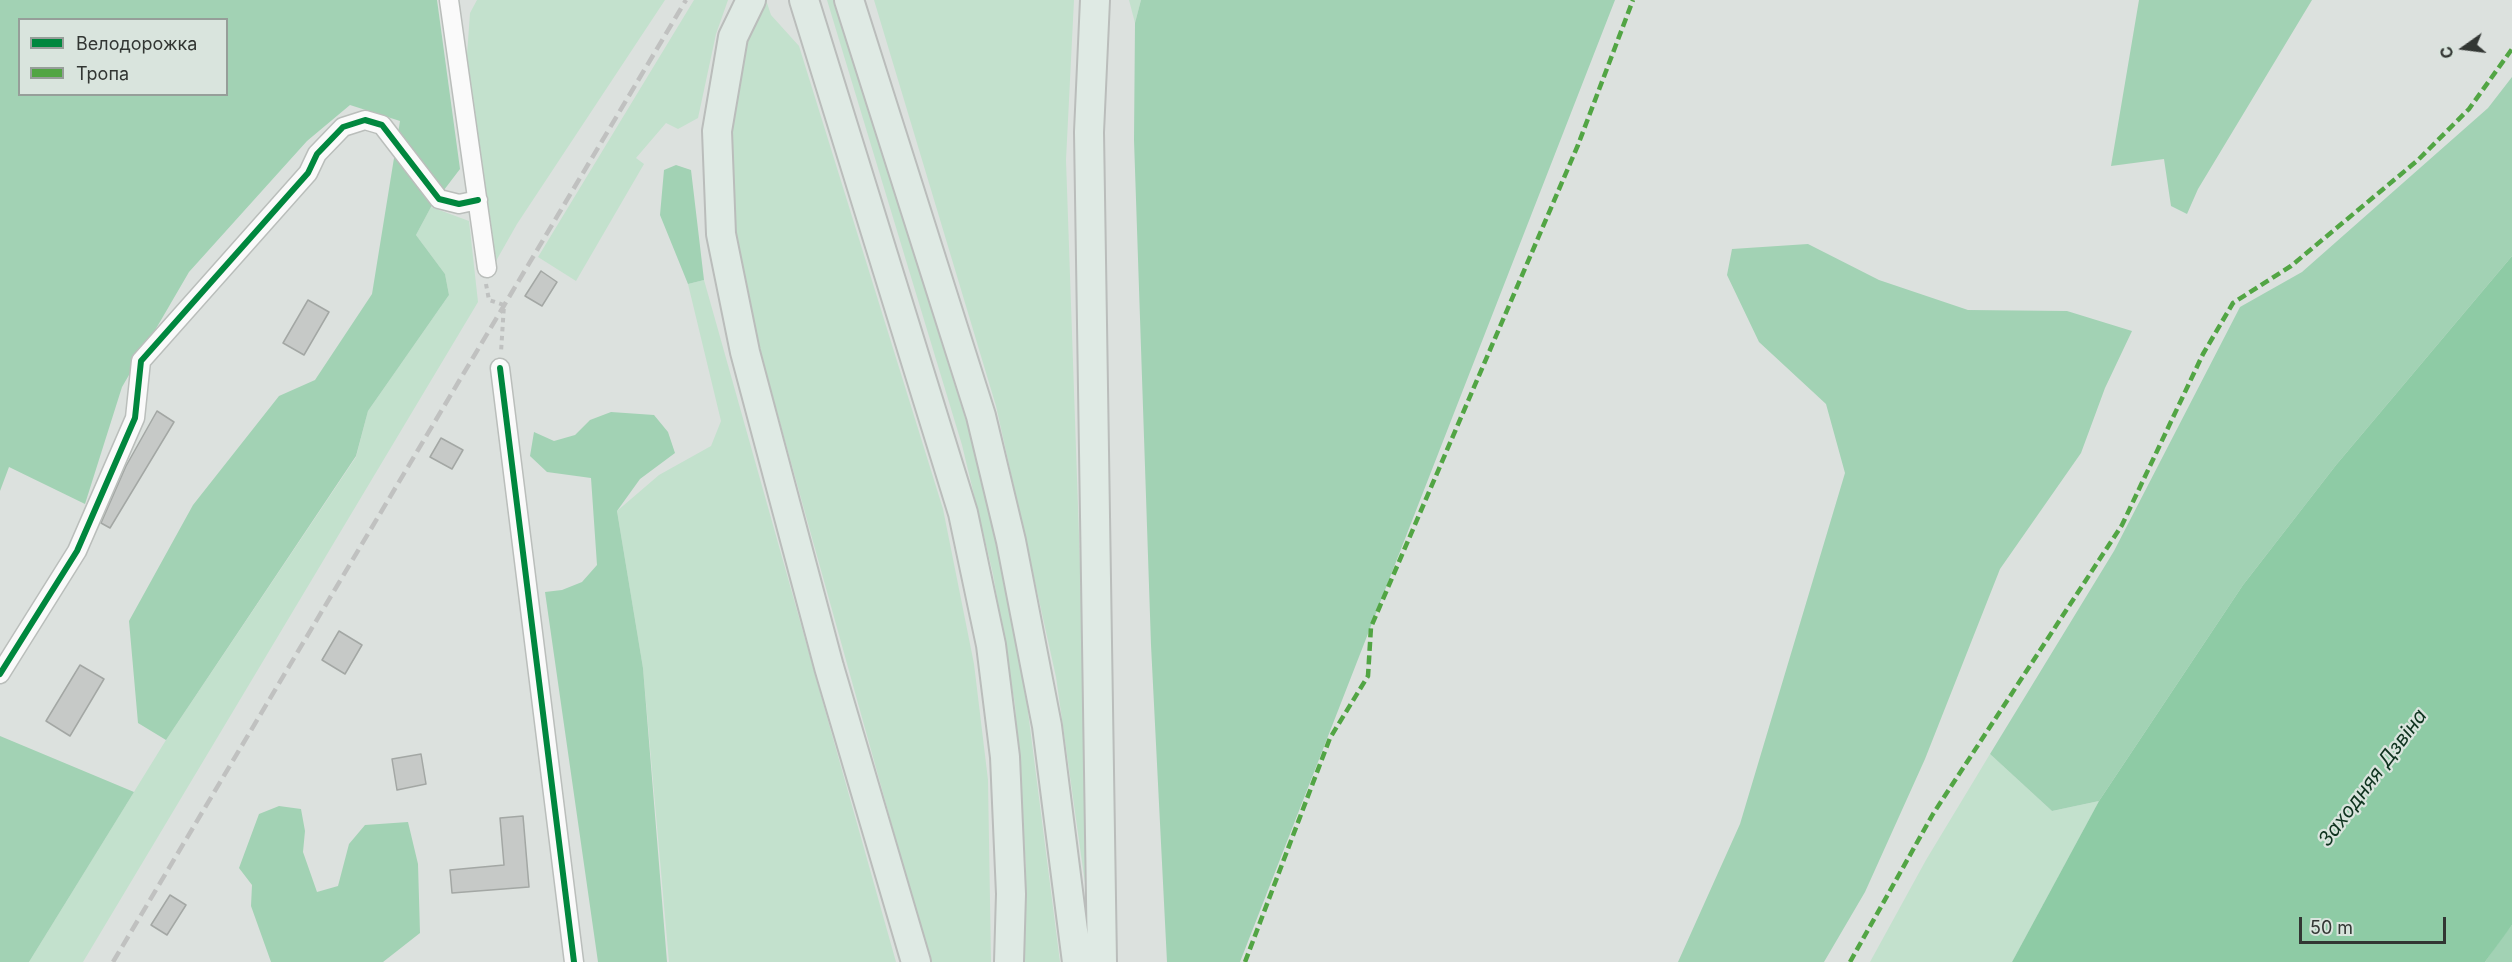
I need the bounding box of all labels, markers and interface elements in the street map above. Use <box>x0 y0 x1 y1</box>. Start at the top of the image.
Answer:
legend <box>18 18 228 96</box>
north arrow <box>2434 18 2494 78</box>
text: Велодорожка <box>76 33 197 54</box>
text: С <box>2435 44 2458 61</box>
text: Тропа <box>76 63 129 84</box>
water label: Заходняя Дзвіна <box>2314 705 2432 851</box>
scale bar <box>2302 905 2449 943</box>
text: 50 m <box>2310 917 2353 938</box>

